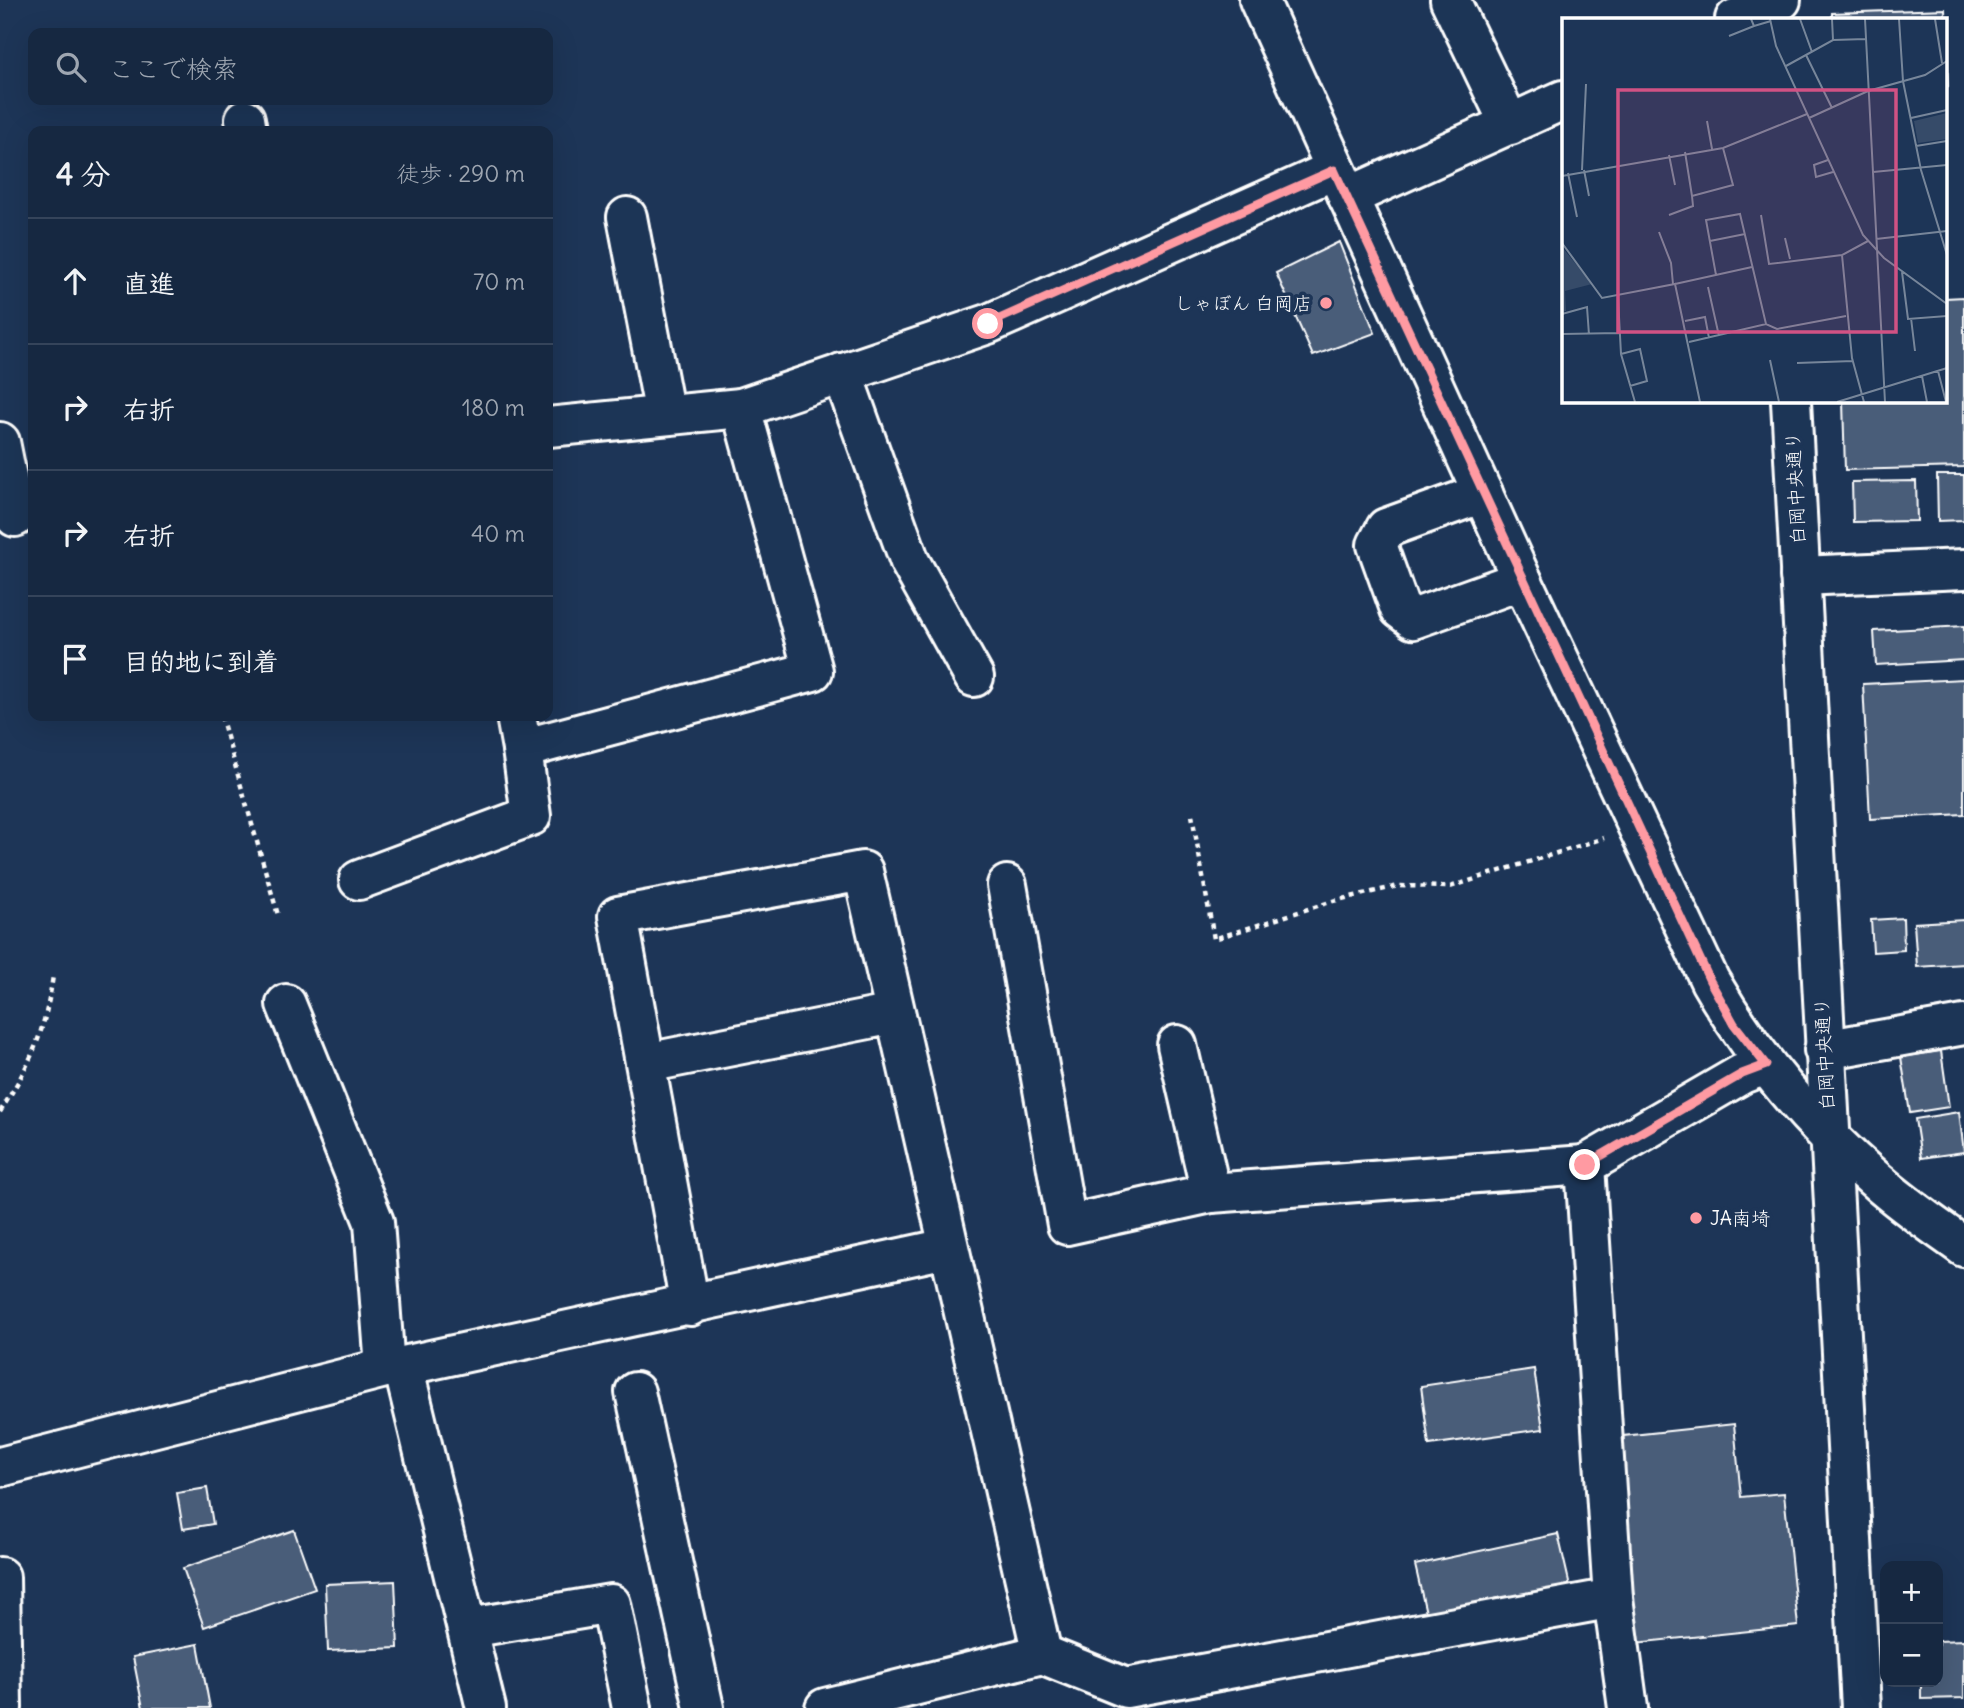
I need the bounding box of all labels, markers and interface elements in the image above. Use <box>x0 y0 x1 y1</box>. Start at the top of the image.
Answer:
inset map <box>1562 18 1946 402</box>
search box <box>28 28 553 105</box>
icon: search <box>52 48 90 86</box>
text: ここで検索 <box>108 52 238 85</box>
text: 4 分 <box>56 155 110 193</box>
text: 徒歩 · 290 m <box>396 159 525 188</box>
icon: ahead <box>56 262 94 300</box>
text: 直進 <box>123 267 175 300</box>
text: 70 m <box>473 267 525 296</box>
place label: しゃぼん 白岡店 <box>1174 291 1312 315</box>
marker: しゃぼん 白岡店 <box>1318 295 1334 311</box>
route start <box>972 308 1003 339</box>
icon: right <box>56 388 94 426</box>
text: 右折 <box>123 393 175 426</box>
text: 180 m <box>462 393 525 422</box>
street label: 白岡中央通り <box>1780 430 1810 546</box>
icon: right <box>56 514 94 552</box>
text: 右折 <box>123 519 175 552</box>
text: 40 m <box>471 519 525 548</box>
icon: arrive <box>56 640 94 678</box>
text: 目的地に到着 <box>123 645 279 678</box>
street label: 白岡中央通り <box>1809 996 1839 1112</box>
route end <box>1569 1149 1600 1180</box>
place label: JA南埼 <box>1710 1206 1770 1230</box>
marker: JA南埼 <box>1688 1210 1704 1226</box>
map controls <box>1880 1561 1943 1687</box>
button: + <box>1880 1561 1943 1624</box>
button: − <box>1880 1624 1943 1687</box>

